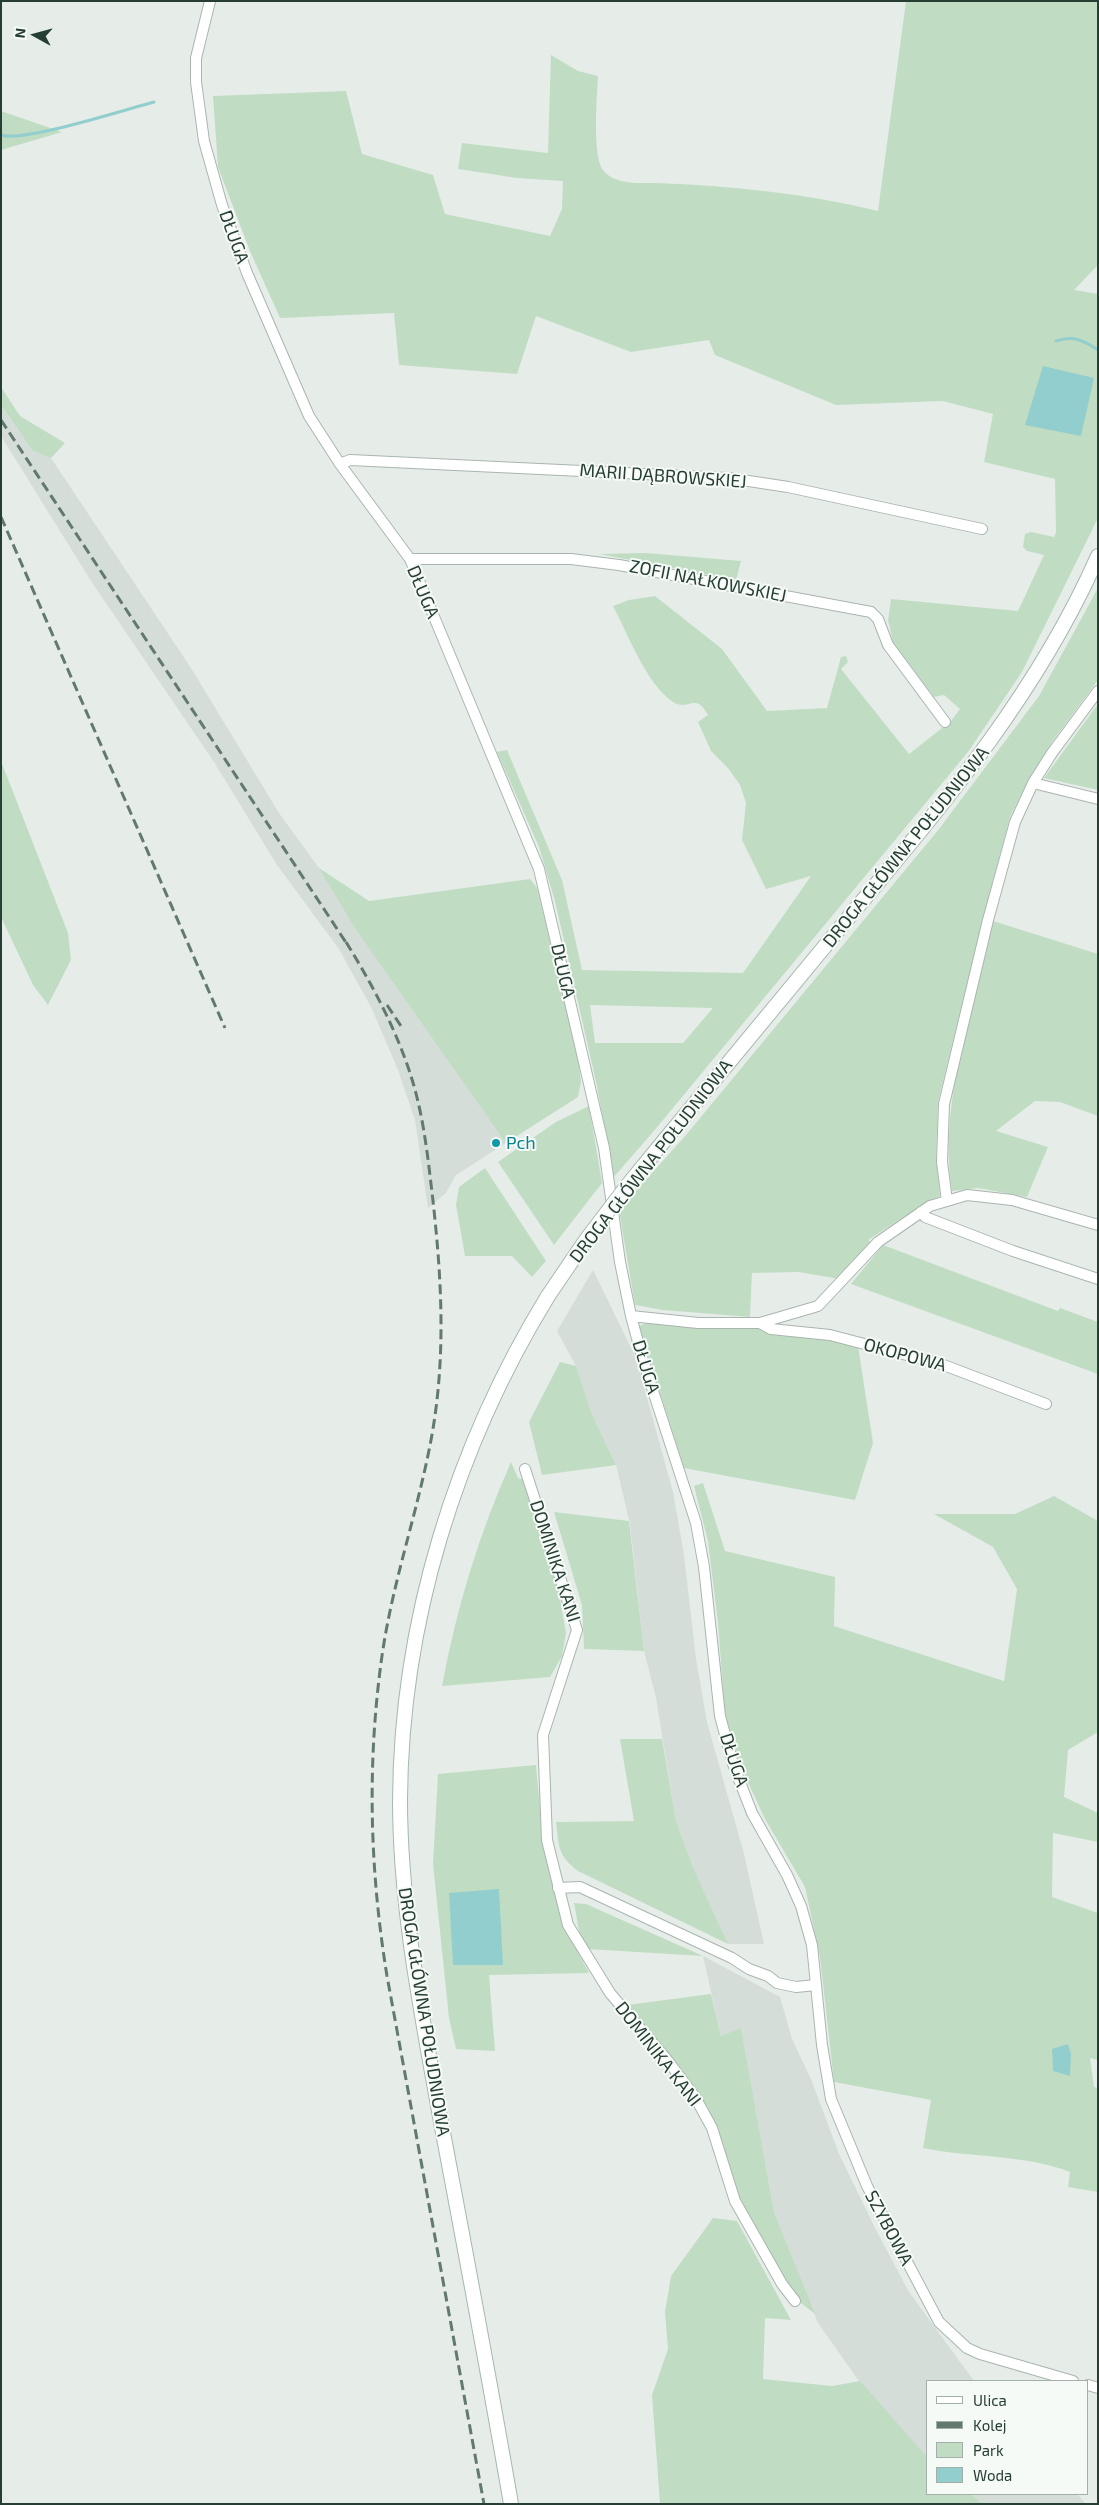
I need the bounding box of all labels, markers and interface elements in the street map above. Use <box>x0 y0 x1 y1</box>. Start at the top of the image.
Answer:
north arrow <box>10 10 60 60</box>
text: N <box>11 27 29 39</box>
street label: DŁUGA <box>214 207 254 267</box>
street label: MARII DĄBROWSKIEJ <box>579 459 747 493</box>
street label: ZOFII NAŁKOWSKIEJ <box>628 555 788 607</box>
street label: DŁUGA <box>402 562 444 622</box>
street label: DROGA GŁÓWNA POŁUDNIOWA <box>818 742 994 952</box>
street label: DŁUGA <box>546 942 580 1000</box>
street label: DROGA GŁÓWNA POŁUDNIOWA <box>565 1055 737 1267</box>
place label: Pch <box>506 1132 536 1154</box>
marker: Pch <box>490 1137 502 1149</box>
street label: OKOPOWA <box>861 1334 949 1376</box>
street label: DŁUGA <box>628 1337 664 1397</box>
street label: DOMINIKA KANI <box>525 1497 585 1625</box>
street label: DŁUGA <box>715 1730 753 1790</box>
street label: DROGA GŁÓWNA POŁUDNIOWA <box>394 1886 454 2138</box>
street label: DOMINIKA KANI <box>610 1997 706 2111</box>
street label: SZYBOWA <box>860 2187 918 2269</box>
legend <box>926 2380 1089 2495</box>
text: Ulica <box>973 2391 1007 2409</box>
text: Kolej <box>973 2416 1006 2434</box>
text: Park <box>973 2441 1004 2459</box>
text: Woda <box>973 2466 1012 2484</box>

